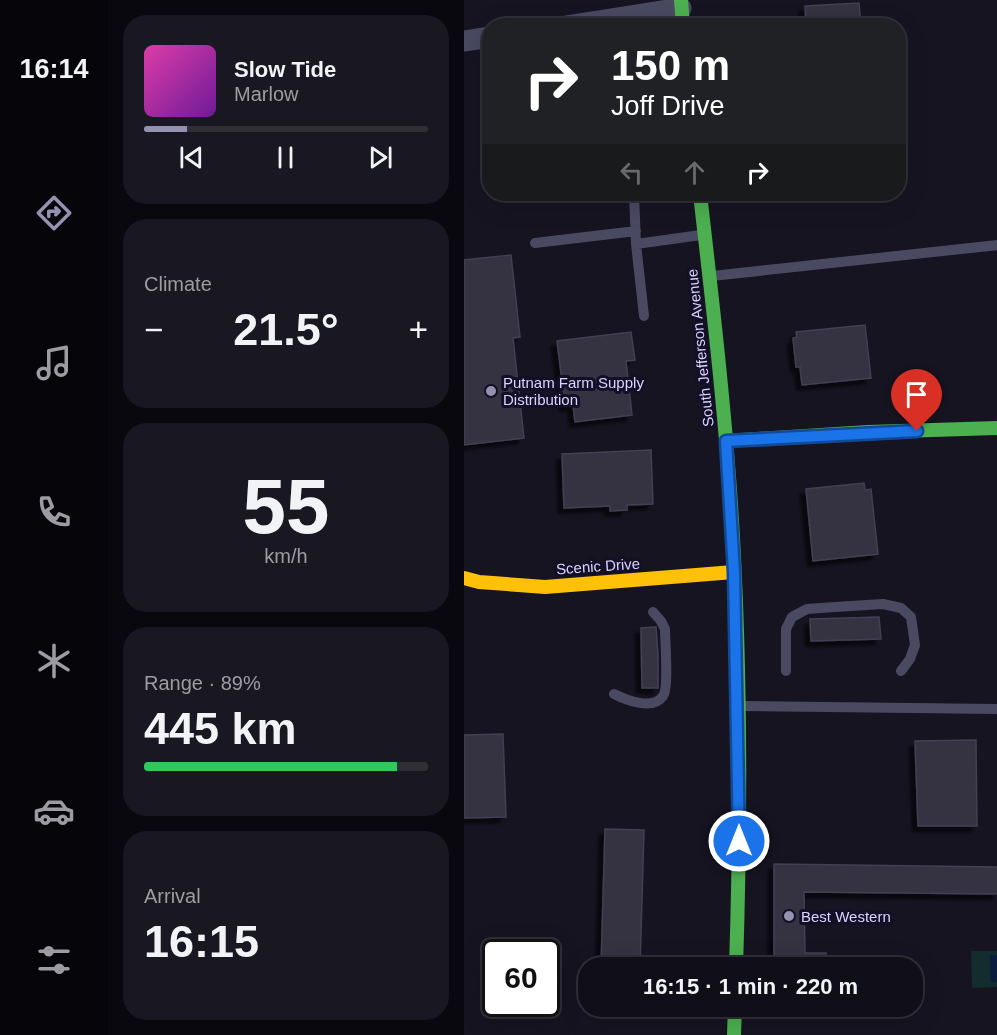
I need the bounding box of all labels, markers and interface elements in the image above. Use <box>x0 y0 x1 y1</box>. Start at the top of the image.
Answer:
icon: right <box>512 42 590 120</box>
text: 150 m <box>611 42 730 89</box>
text: 16:14 <box>19 54 89 84</box>
text: Slow Tide <box>234 57 336 82</box>
text: Marlow <box>234 83 298 105</box>
text: Joff Drive <box>611 91 725 121</box>
icon: previous <box>175 141 208 174</box>
icon: pause <box>269 141 302 174</box>
icon: next <box>364 141 397 174</box>
icon: left <box>615 156 648 189</box>
icon: ahead <box>678 156 711 189</box>
icon: right <box>741 156 774 189</box>
icon: directions <box>33 192 75 234</box>
street label: South Jefferson Avenue <box>683 268 717 428</box>
text: Climate <box>144 273 212 295</box>
text: 21.5° <box>233 304 339 355</box>
text: − <box>144 311 163 348</box>
text: + <box>409 311 428 348</box>
icon: music <box>33 342 75 384</box>
pin <box>891 369 942 431</box>
place label: Putnam Farm Supply Distribution <box>503 374 644 408</box>
icon: arrive <box>900 378 933 411</box>
marker: Putnam Farm Supply Distribution <box>484 384 498 398</box>
text: 55 <box>243 462 329 550</box>
icon: phone <box>33 491 75 533</box>
text: km/h <box>264 545 308 567</box>
street label: Scenic Drive <box>555 555 641 577</box>
icon: climate <box>33 640 75 682</box>
text: Range · 89% <box>144 672 261 694</box>
text: 445 km <box>144 703 297 754</box>
icon: car <box>33 790 75 832</box>
position arrow <box>707 809 771 873</box>
text: Arrival <box>144 885 201 907</box>
place label: Best Western <box>801 908 891 925</box>
marker: Best Western <box>782 909 796 923</box>
text: 16:15 <box>144 916 259 967</box>
icon: filters <box>33 939 75 981</box>
speed limit sign: 60 <box>482 939 560 1017</box>
text: 16:15 · 1 min · 220 m <box>643 974 858 999</box>

